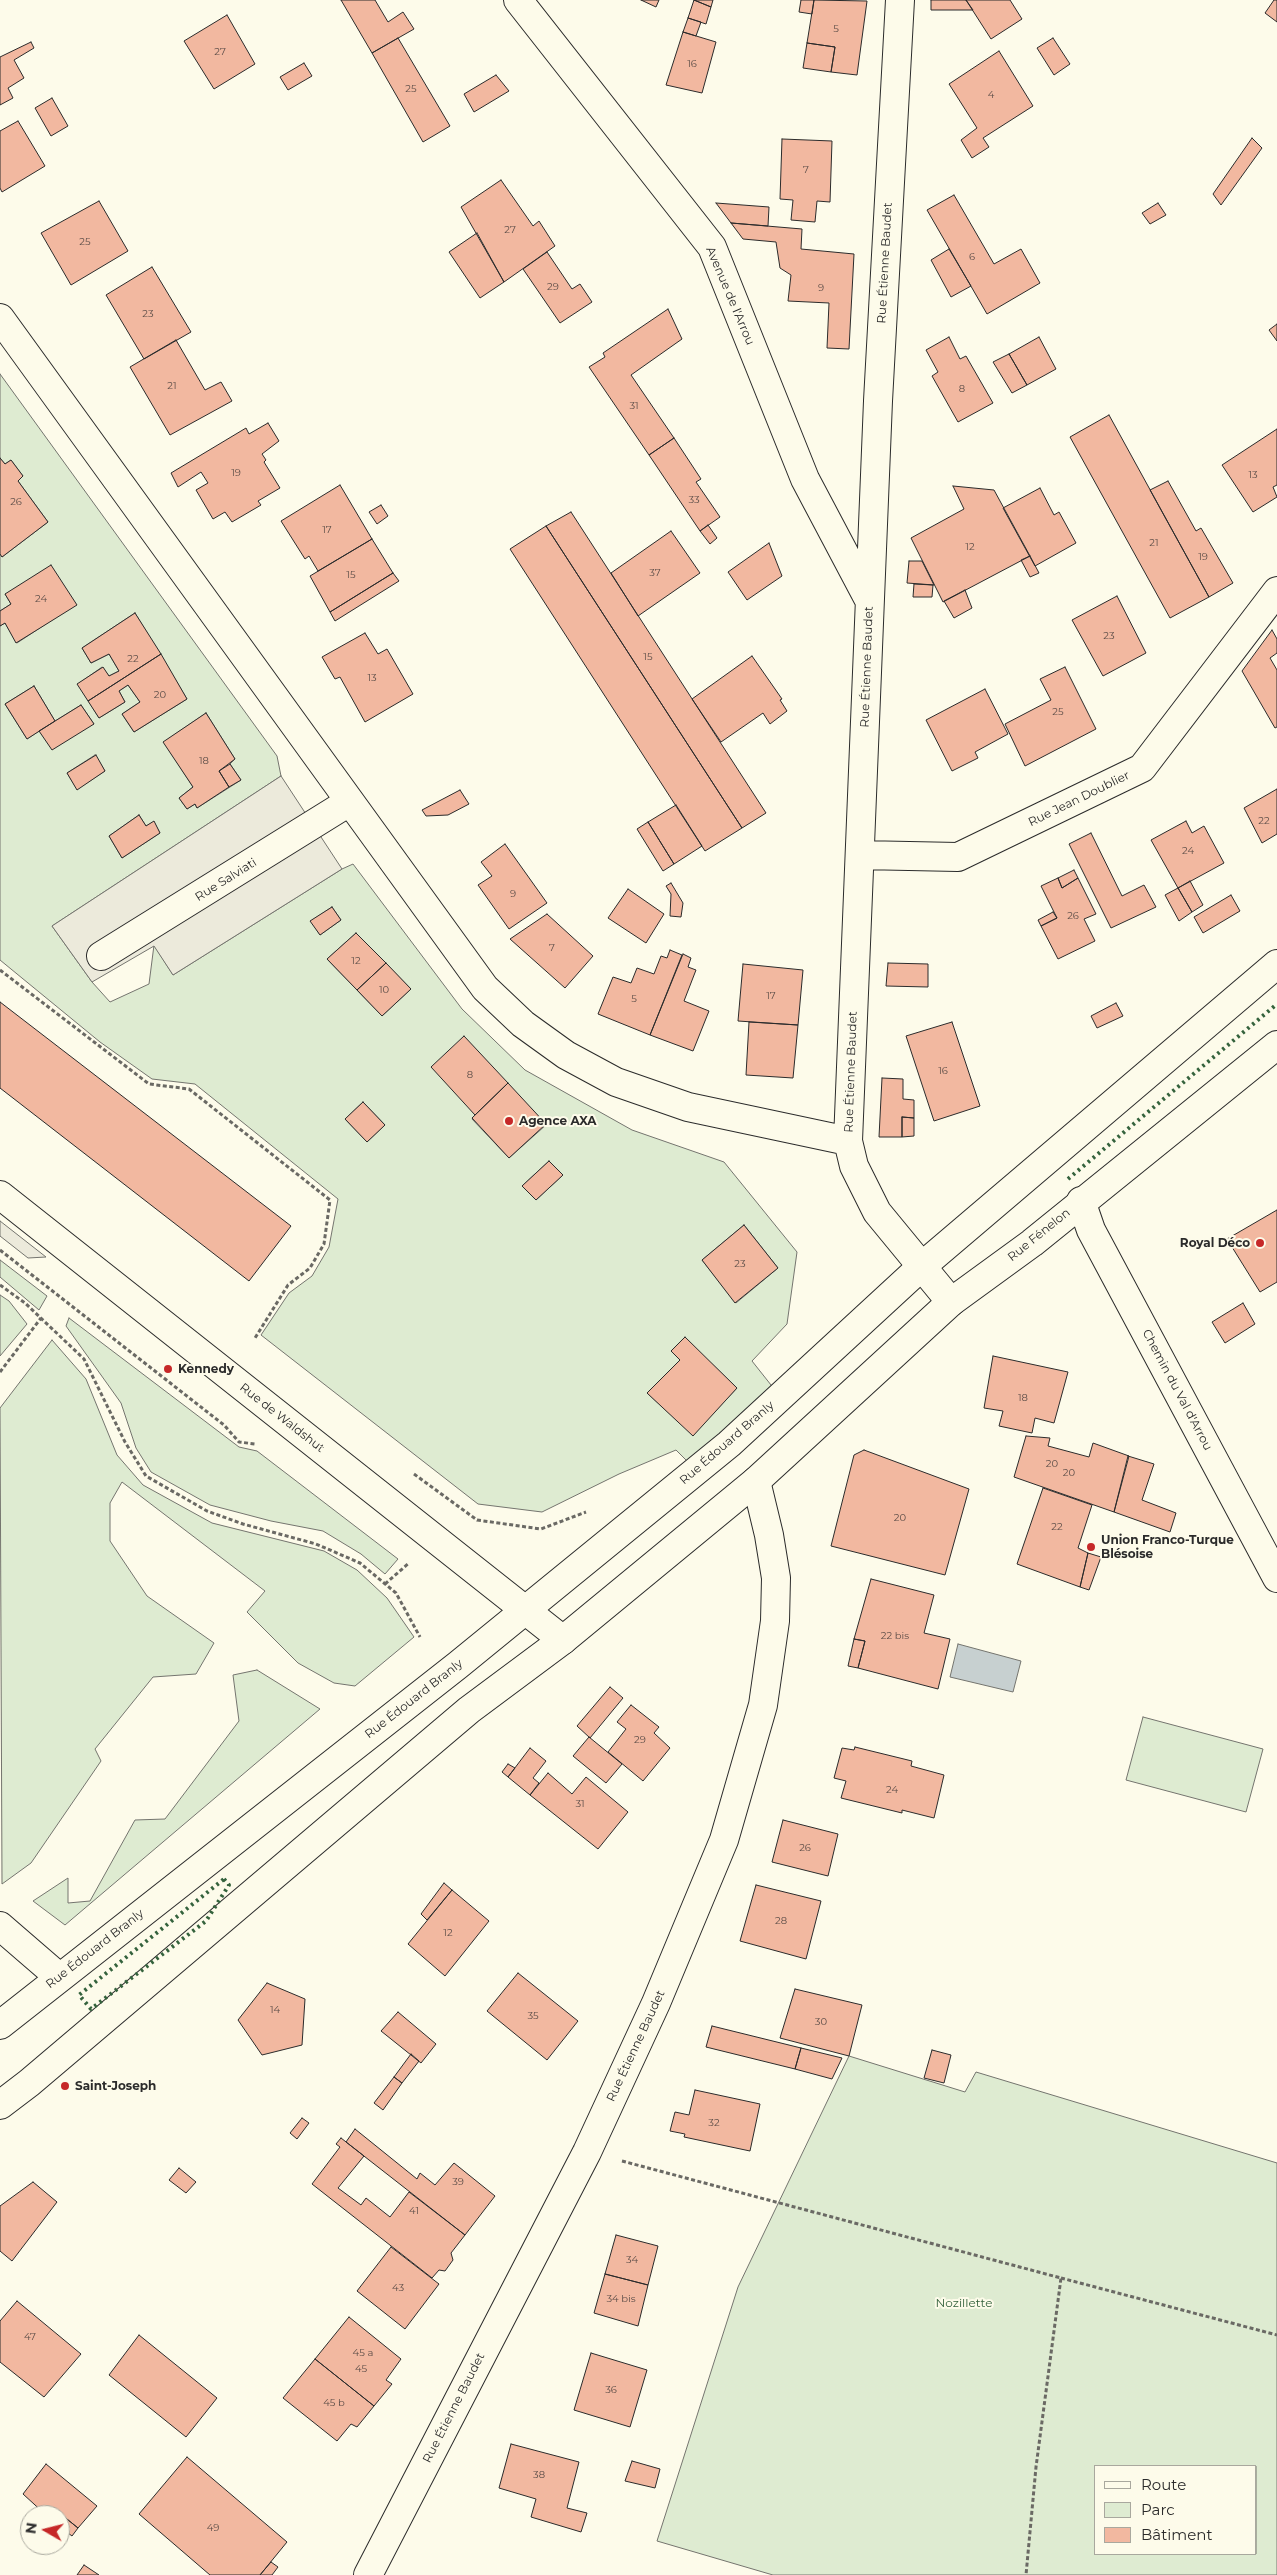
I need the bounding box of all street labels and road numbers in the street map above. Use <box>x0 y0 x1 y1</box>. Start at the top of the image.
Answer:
street label: Rue Étienne Baudet <box>875 202 895 324</box>
street label: Avenue de l'Arrou <box>703 245 757 347</box>
street label: Rue Étienne Baudet <box>858 606 876 728</box>
street label: Rue Jean Doublier <box>1026 768 1132 830</box>
street label: Rue Salviati <box>193 855 259 905</box>
street label: Rue Étienne Baudet <box>842 1011 860 1133</box>
street label: Rue Fénelon <box>1005 1205 1073 1265</box>
street label: Chemin du Val d'Arrou <box>1139 1327 1215 1453</box>
street label: Rue de Waldshut <box>237 1380 327 1456</box>
street label: Rue Édouard Branly <box>677 1398 777 1488</box>
street label: Rue Édouard Branly <box>362 1656 466 1742</box>
street label: Rue Édouard Branly <box>43 1906 147 1992</box>
street label: Rue Étienne Baudet <box>604 1988 668 2104</box>
street label: Rue Étienne Baudet <box>420 2351 488 2465</box>

